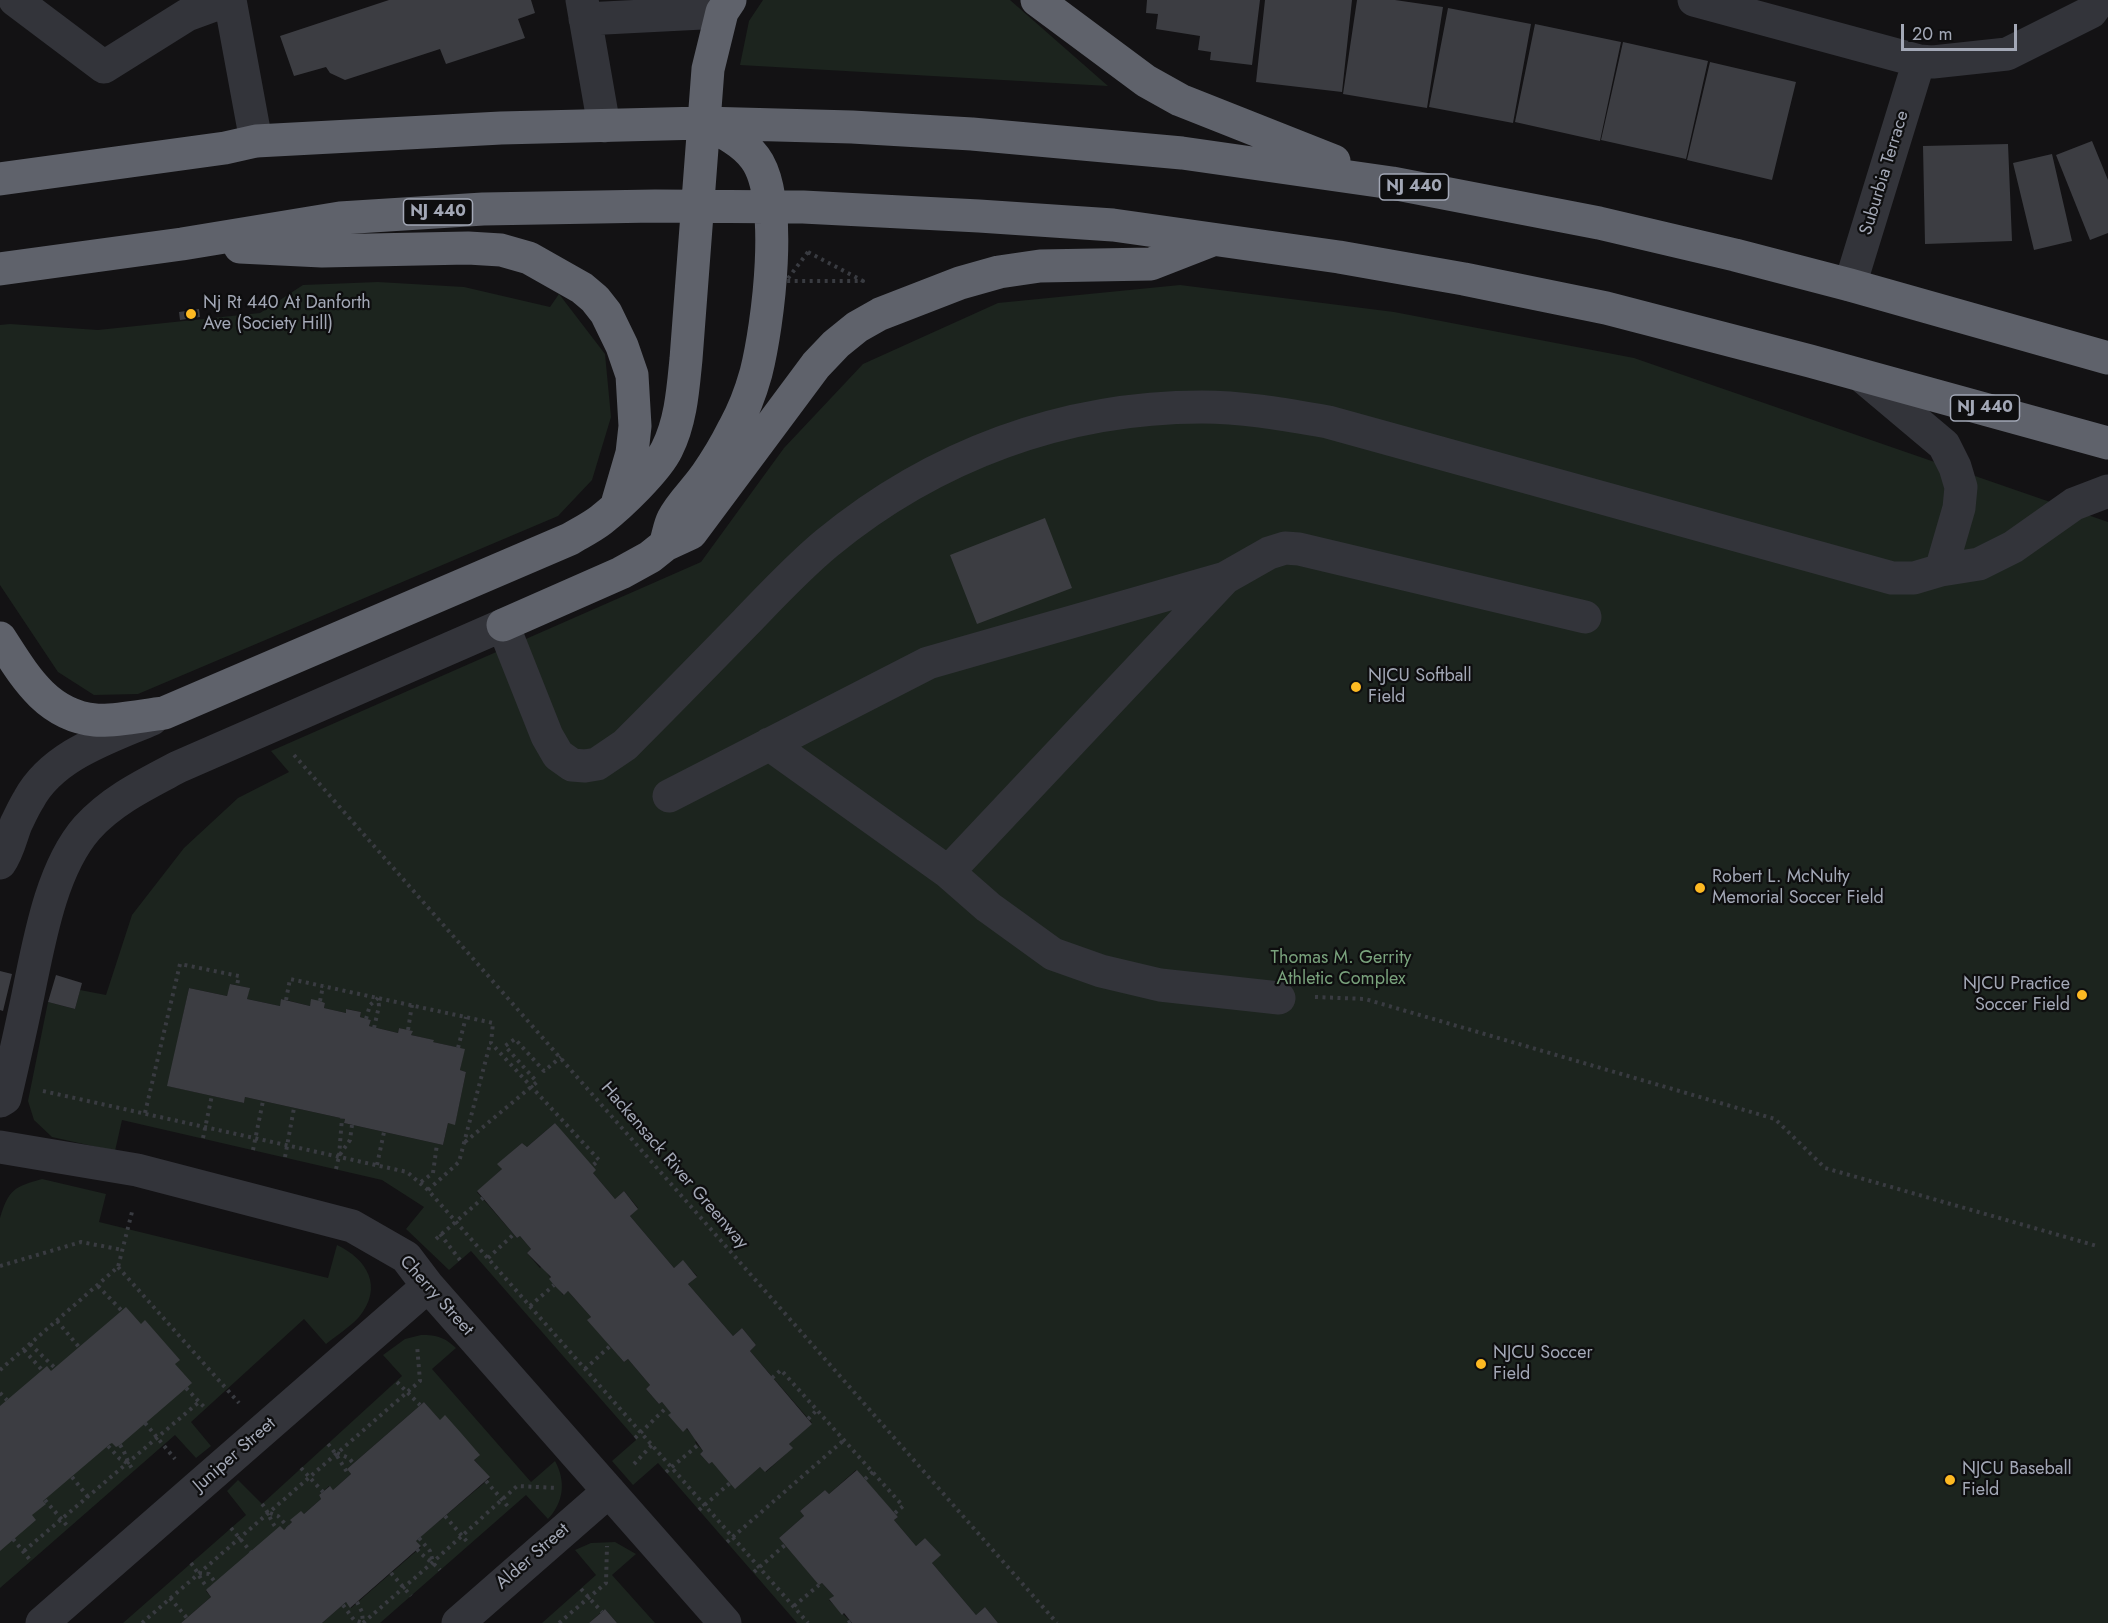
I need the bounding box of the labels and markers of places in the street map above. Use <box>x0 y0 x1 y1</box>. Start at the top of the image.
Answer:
place label: Nj Rt 440 At Danforth Ave (Society Hill) <box>203 293 371 336</box>
marker: Nj Rt 440 At Danforth Ave (Society Hill) <box>184 307 198 321</box>
place label: NJCU Softball Field <box>1368 666 1472 708</box>
marker: NJCU Softball Field <box>1349 680 1363 694</box>
place label: Robert L. McNulty Memorial Soccer Field <box>1712 867 1884 910</box>
marker: Robert L. McNulty Memorial Soccer Field <box>1693 881 1707 895</box>
place label: NJCU Practice Soccer Field <box>1963 974 2070 1016</box>
marker: NJCU Practice Soccer Field <box>2075 988 2089 1002</box>
place label: NJCU Soccer Field <box>1493 1343 1593 1386</box>
marker: NJCU Soccer Field <box>1474 1357 1488 1371</box>
place label: NJCU Baseball Field <box>1962 1459 2072 1502</box>
marker: NJCU Baseball Field <box>1943 1473 1957 1487</box>

